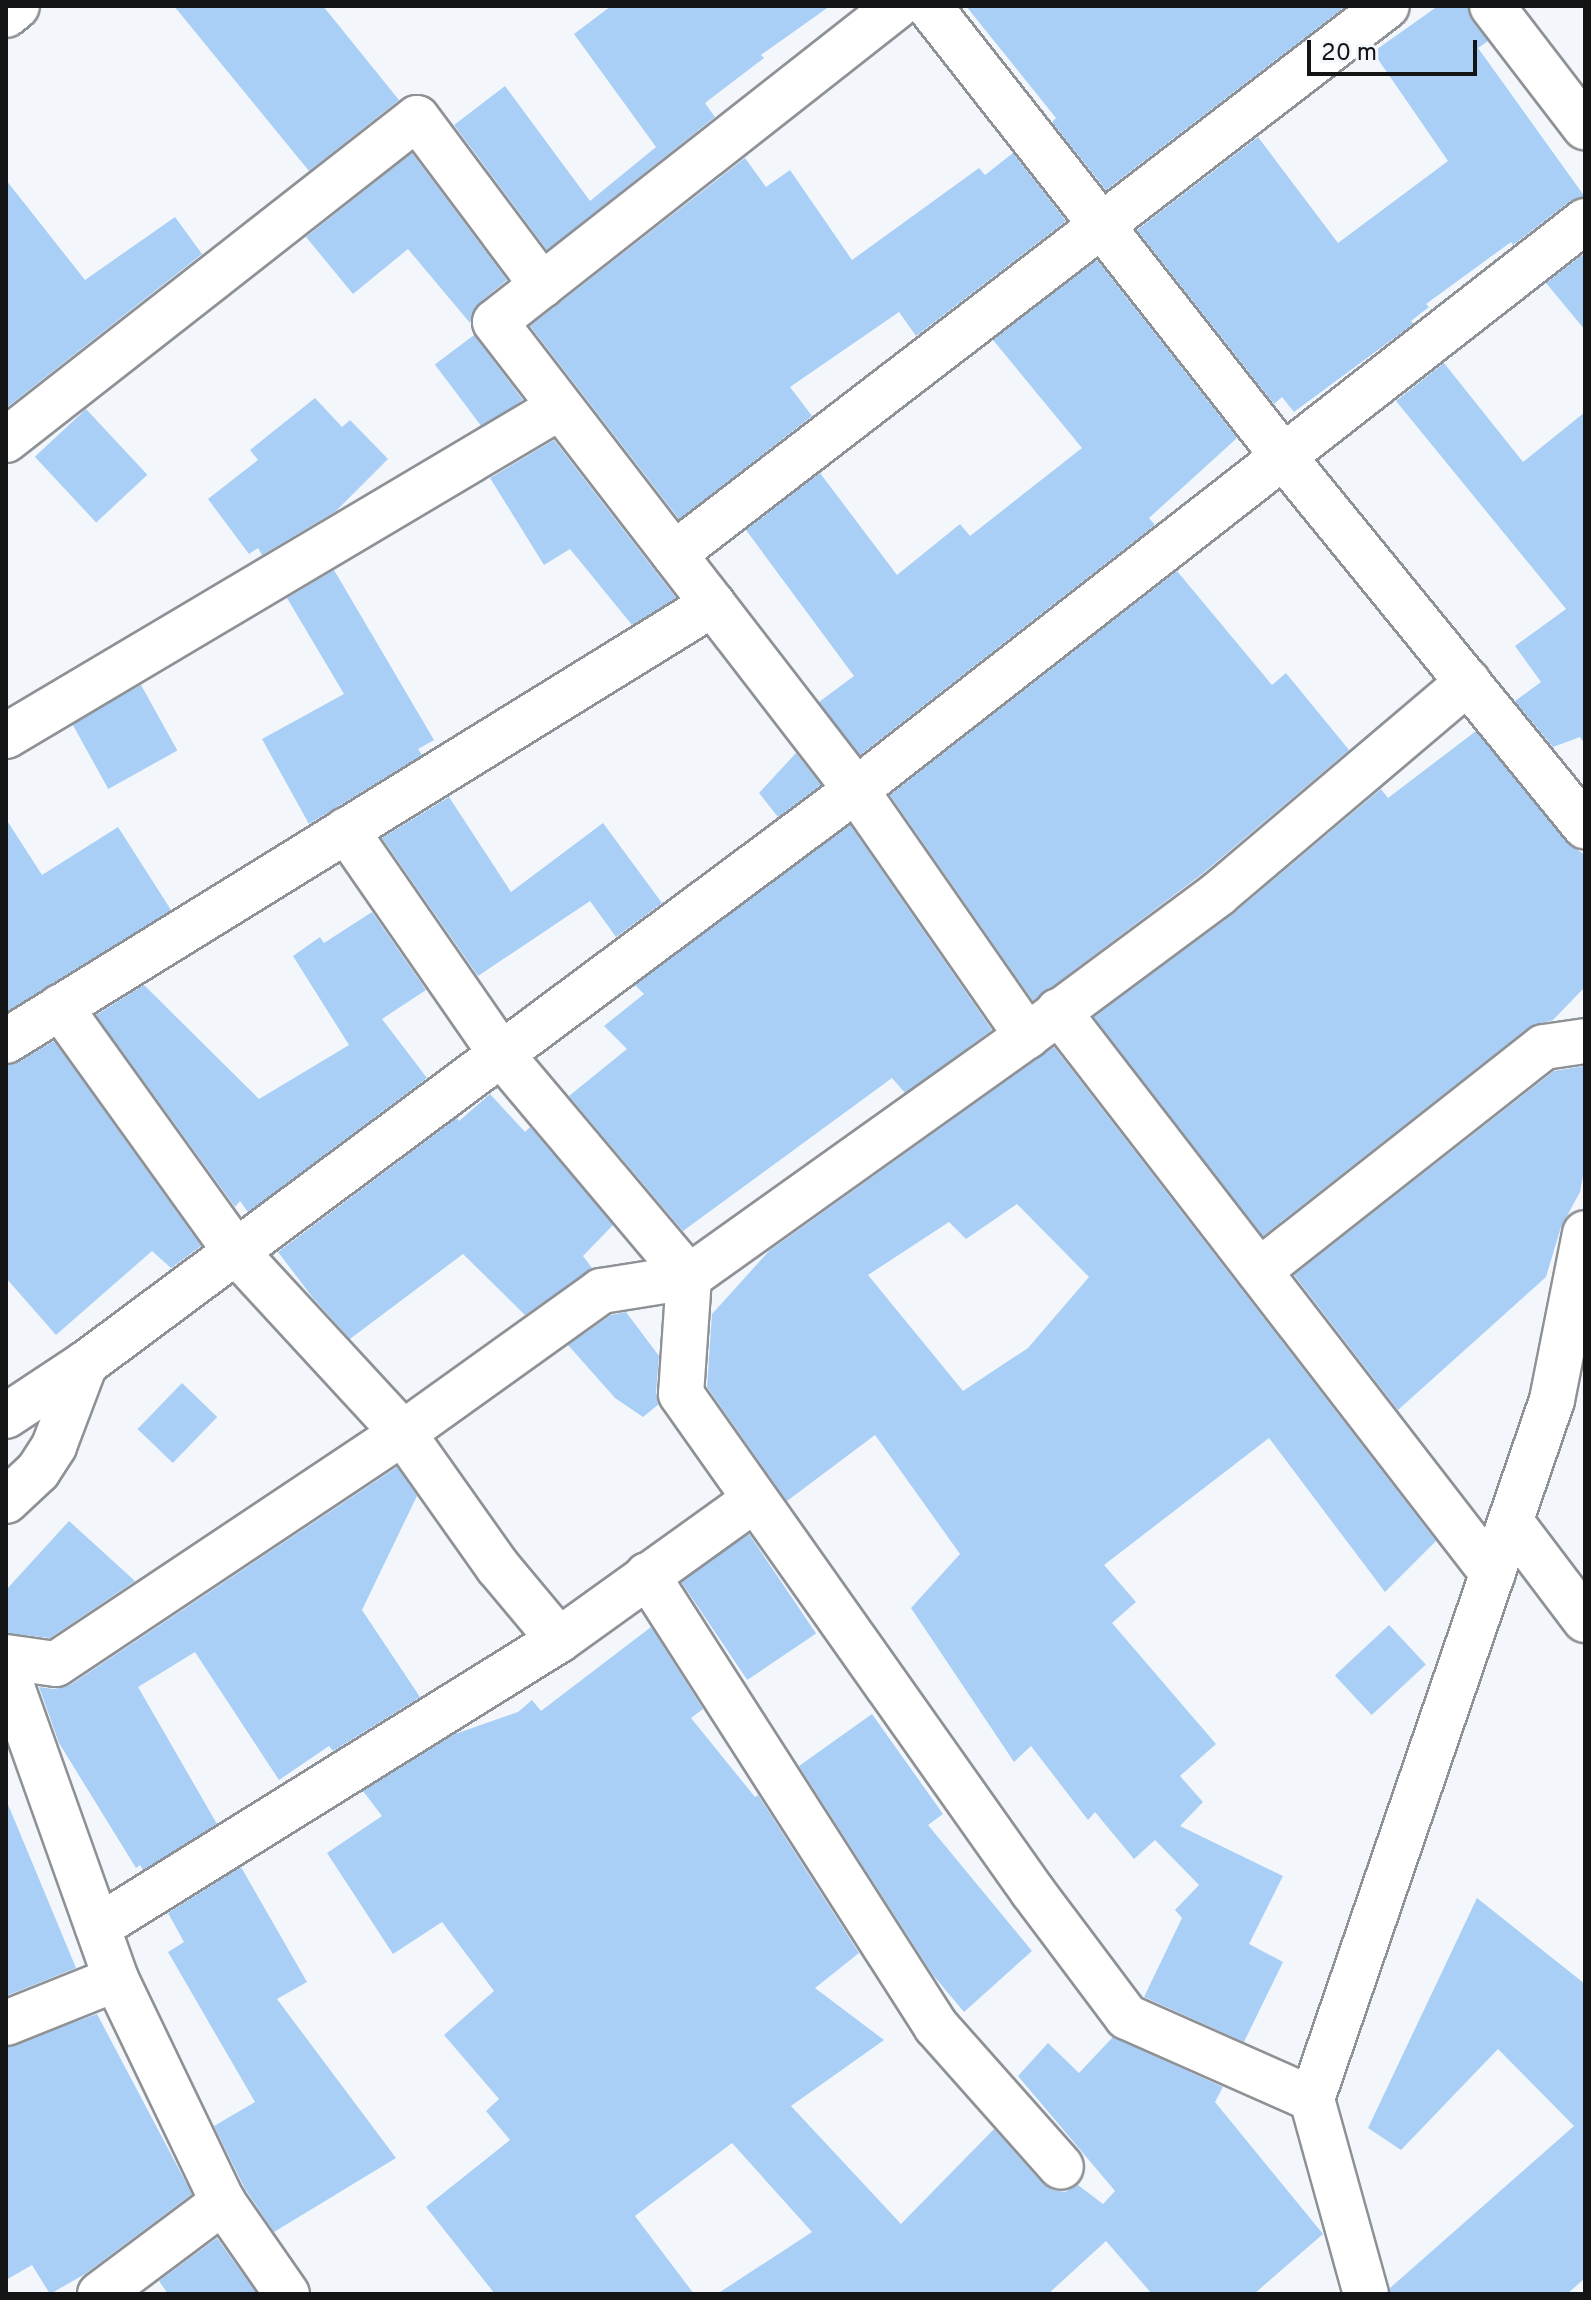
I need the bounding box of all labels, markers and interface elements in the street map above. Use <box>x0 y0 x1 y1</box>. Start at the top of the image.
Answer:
scale bar <box>1311 24 1481 74</box>
text: 20 m <box>1321 39 1377 69</box>

